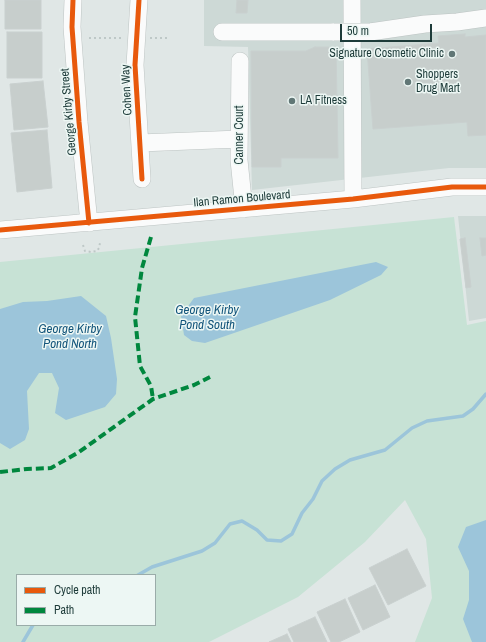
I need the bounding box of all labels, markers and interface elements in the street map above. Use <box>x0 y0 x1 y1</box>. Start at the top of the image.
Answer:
scale bar <box>342 16 434 42</box>
text: 50 m <box>347 23 369 39</box>
place label: Signature Cosmetic Clinic <box>329 47 444 61</box>
marker: Signature Cosmetic Clinic <box>447 49 457 59</box>
street label: Cohen Way <box>118 64 136 116</box>
street label: George Kirby Street <box>58 68 80 156</box>
place label: Shoppers Drug Mart <box>416 68 460 96</box>
marker: Shoppers Drug Mart <box>403 77 413 87</box>
place label: LA Fitness <box>300 94 347 108</box>
marker: LA Fitness <box>287 96 297 106</box>
street label: Canner Court <box>233 105 247 165</box>
street label: Ilan Ramon Boulevard <box>193 188 291 210</box>
water label: George Kirby Pond South <box>175 303 239 334</box>
water label: George Kirby Pond North <box>38 322 102 353</box>
legend <box>16 574 156 626</box>
text: Cycle path <box>54 582 101 598</box>
text: Path <box>54 602 74 618</box>

